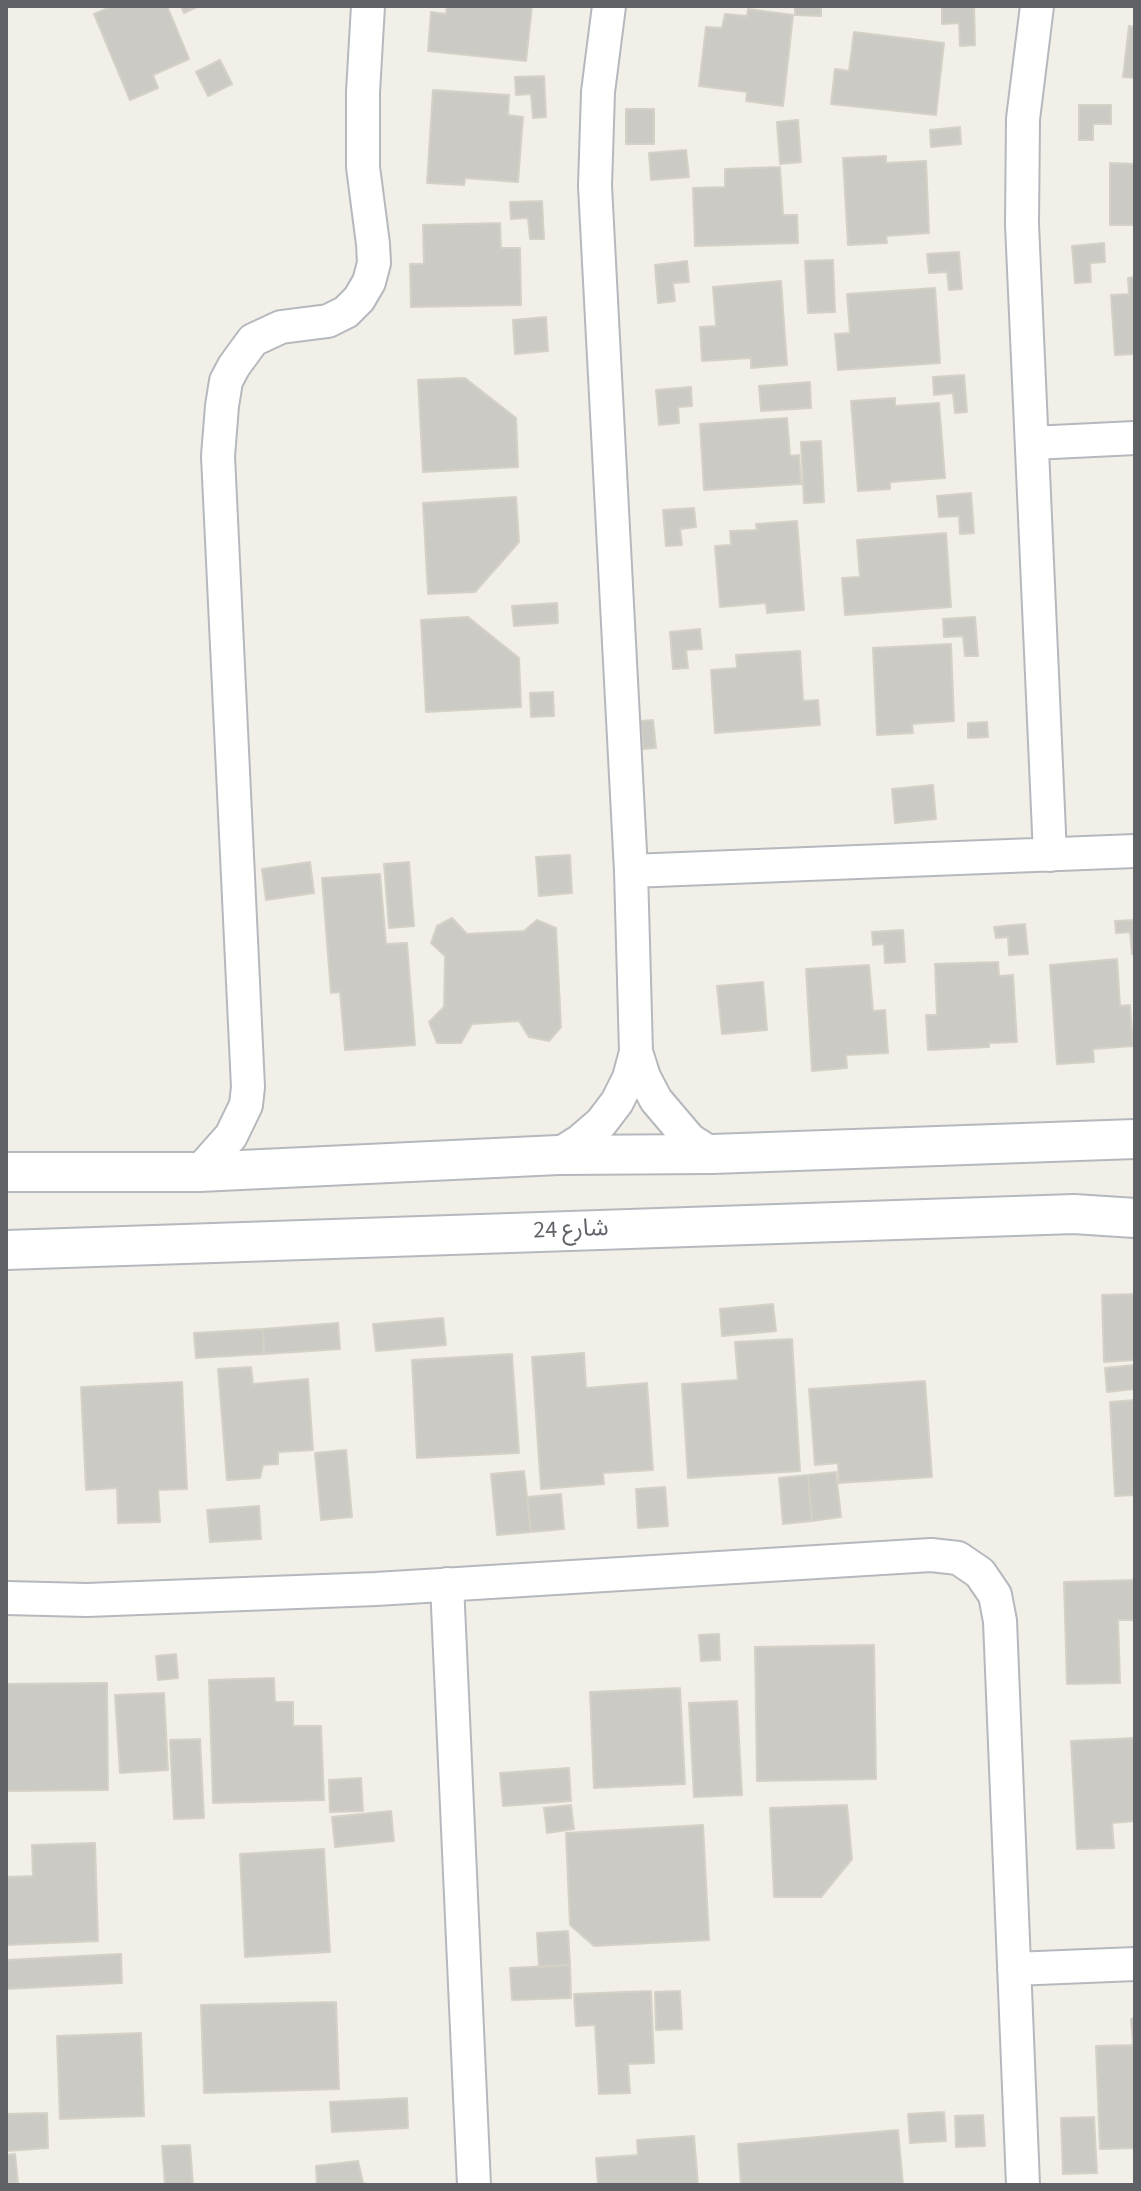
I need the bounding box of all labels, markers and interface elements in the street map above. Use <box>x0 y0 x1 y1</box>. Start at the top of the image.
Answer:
street label: شارع 24 <box>533 1215 609 1247</box>

